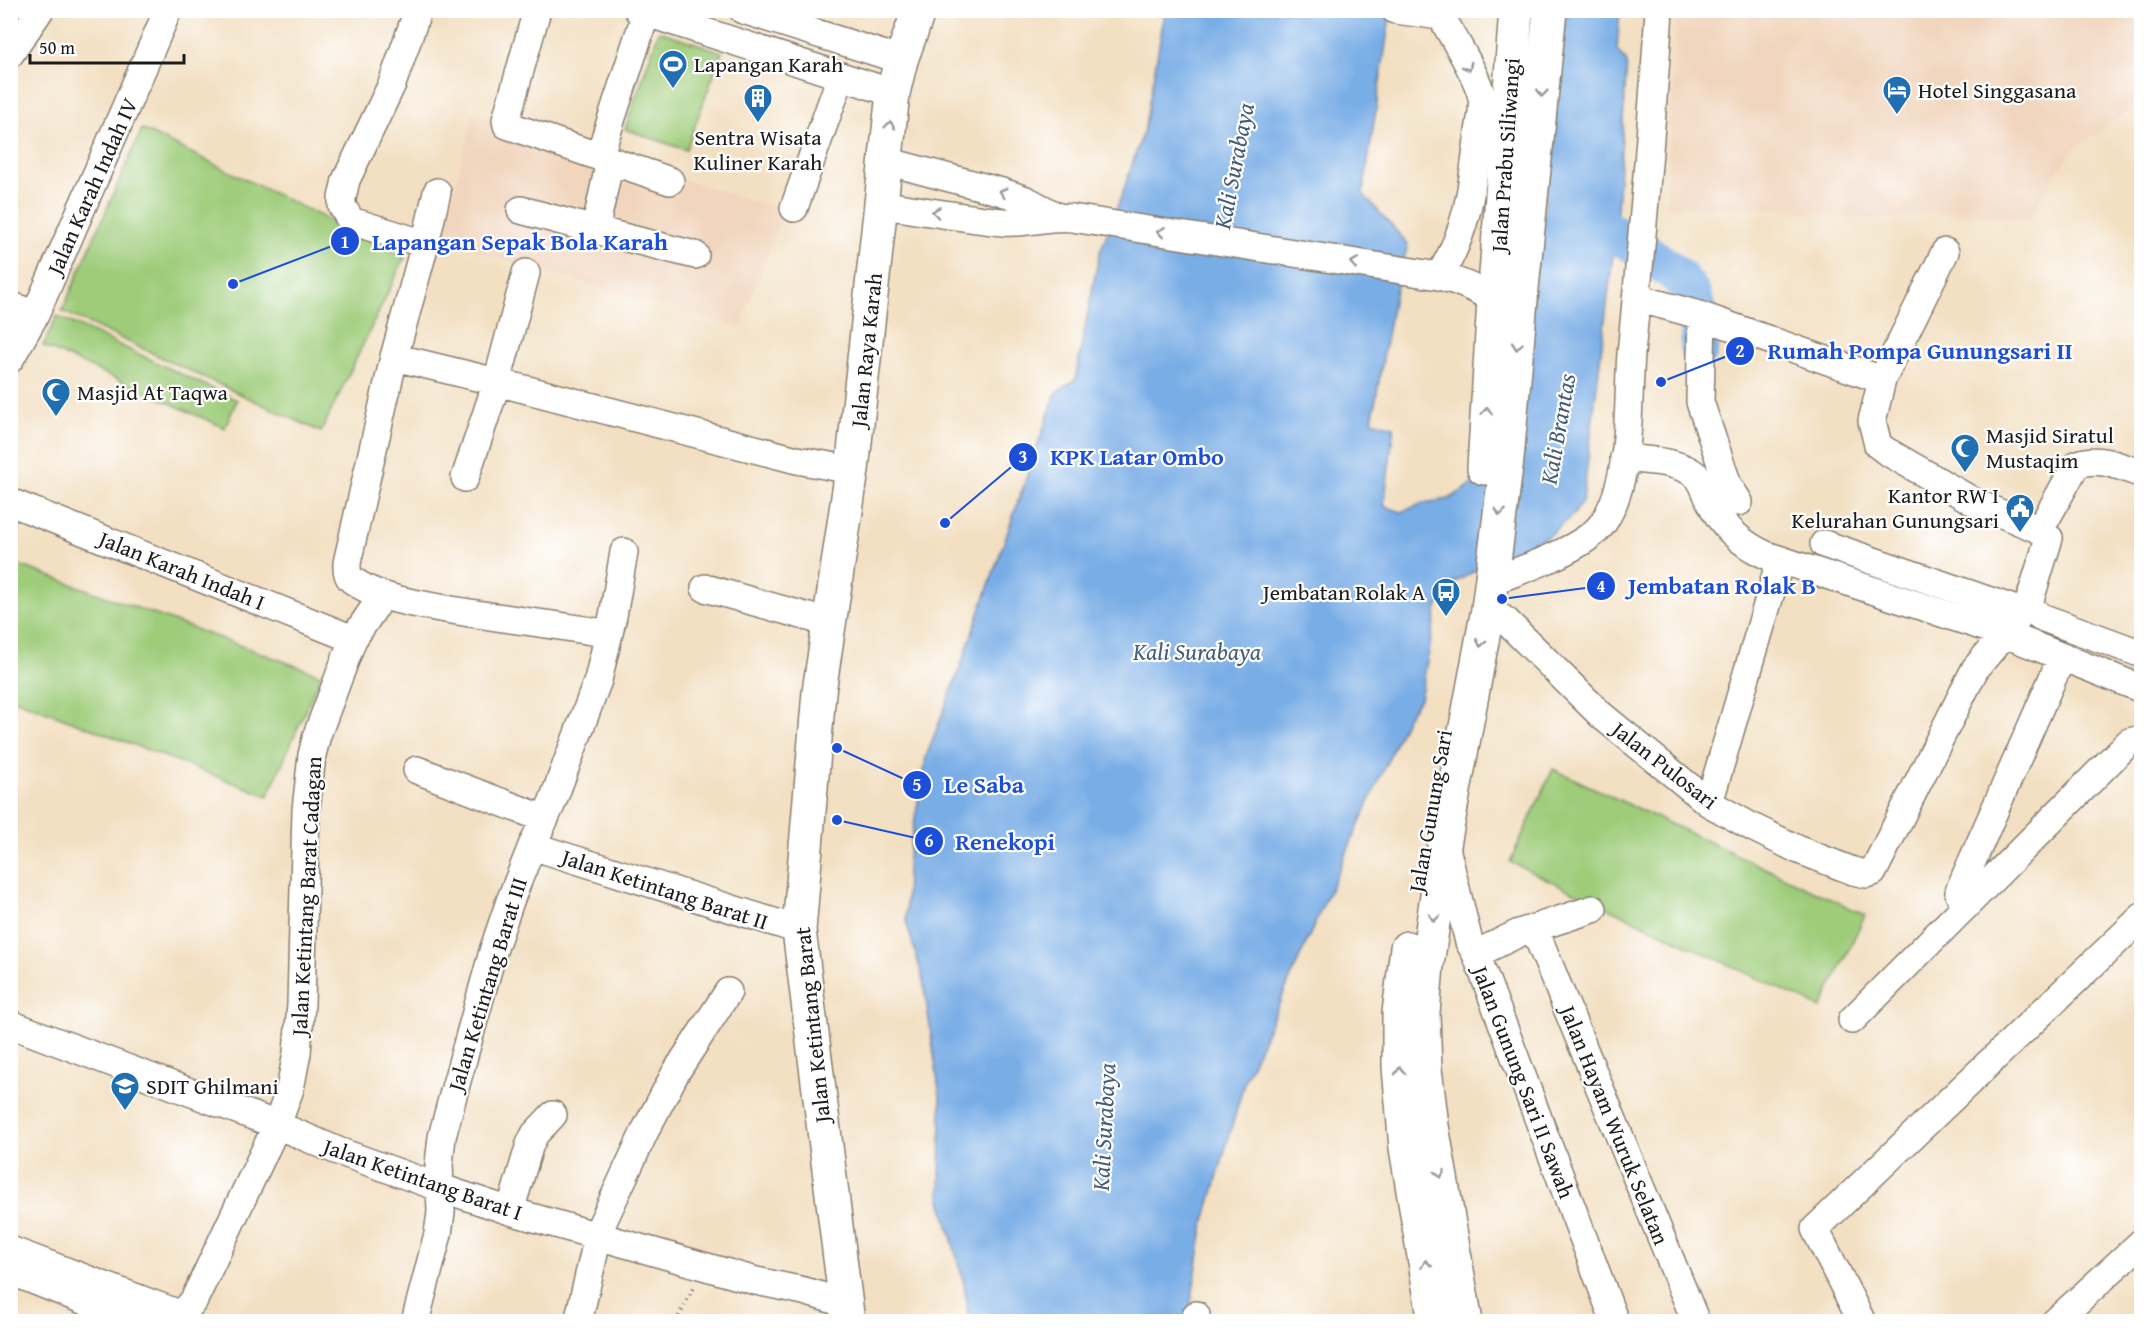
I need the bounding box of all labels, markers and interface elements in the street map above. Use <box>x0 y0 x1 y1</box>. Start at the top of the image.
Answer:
scale bar <box>30 27 184 65</box>
text: 50 m <box>39 34 75 61</box>
sports icon: Lapangan Karah <box>657 48 689 90</box>
place label: Lapangan Karah <box>694 48 844 80</box>
street label: Jalan Prabu Siliwangi <box>1482 57 1528 256</box>
one-way arrow <box>1461 61 1472 71</box>
hotel icon: Hotel Singgasana <box>1881 74 1913 116</box>
place label: Hotel Singgasana <box>1918 74 2077 106</box>
building icon: Sentra Wisata Kuliner Karah <box>742 82 774 124</box>
one-way arrow <box>1536 88 1549 97</box>
street label: Jalan Karah Indah IV <box>37 92 145 282</box>
water label: Kali Surabaya <box>1204 100 1263 233</box>
place label: Sentra Wisata Kuliner Karah <box>694 121 823 178</box>
one-way arrow <box>883 121 896 130</box>
one-way arrow <box>998 187 1009 199</box>
one-way arrow <box>931 207 941 219</box>
callout: Lapangan Sepak Bola Karah <box>330 220 680 262</box>
text: Lapangan Sepak Bola Karah <box>372 224 668 259</box>
one-way arrow <box>1157 227 1166 239</box>
text: 1 <box>340 228 350 255</box>
one-way arrow <box>1349 257 1359 269</box>
street label: Jalan Raya Karah <box>842 271 890 432</box>
callout: Rumah Pompa Gunungsari II <box>1725 330 2085 372</box>
text: Rumah Pompa Gunungsari II <box>1767 333 2073 368</box>
text: 2 <box>1735 337 1745 364</box>
one-way arrow <box>1511 341 1524 350</box>
water label: Kali Brantas <box>1530 370 1585 488</box>
mosque icon: Masjid At Taqwa <box>40 376 72 418</box>
place label: Masjid At Taqwa <box>77 376 229 408</box>
one-way arrow <box>1481 406 1494 415</box>
place label: Masjid Siratul Mustaqim <box>1986 419 2114 476</box>
mosque icon: Masjid Siratul Mustaqim <box>1949 432 1981 474</box>
callout: KPK Latar Ombo <box>1008 436 1236 478</box>
text: KPK Latar Ombo <box>1050 439 1224 474</box>
text: 3 <box>1018 443 1028 470</box>
place label: Kantor RW I Kelurahan Gunungsari <box>1792 479 1999 536</box>
public building icon: Kantor RW I Kelurahan Gunungsari <box>2004 492 2036 534</box>
one-way arrow <box>1494 507 1507 516</box>
street label: Jalan Karah Indah I <box>92 521 270 618</box>
callout: Jembatan Rolak B <box>1586 565 1828 607</box>
text: Jembatan Rolak B <box>1624 568 1816 603</box>
text: 4 <box>1596 572 1606 599</box>
place label: Jembatan Rolak A <box>1260 576 1426 608</box>
bus stop icon: Jembatan Rolak A <box>1430 576 1462 618</box>
water label: Kali Surabaya <box>1132 634 1261 669</box>
one-way arrow <box>1475 638 1488 648</box>
street label: Jalan Pulosari <box>1603 712 1725 817</box>
street label: Jalan Gunung Sari <box>1399 727 1460 898</box>
street label: Jalan Ketintang Barat Cadagan <box>283 755 329 1040</box>
callout: Le Saba <box>902 764 1036 806</box>
text: Le Saba <box>944 767 1025 802</box>
text: 5 <box>912 771 922 798</box>
callout: Renekopi <box>914 820 1067 862</box>
text: Renekopi <box>955 824 1055 859</box>
text: 6 <box>924 827 934 854</box>
street label: Jalan Ketintang Barat II <box>555 840 772 937</box>
street label: Jalan Ketintang Barat III <box>438 873 535 1098</box>
one-way arrow <box>1428 913 1440 922</box>
street label: Jalan Ketintang Barat <box>786 925 839 1128</box>
street label: Jalan Gunung Sari II Sawah <box>1464 958 1583 1204</box>
street label: Jalan Hayam Wuruk Selatan <box>1551 998 1678 1250</box>
water label: Kali Surabaya <box>1083 1062 1124 1193</box>
one-way arrow <box>1394 1066 1407 1075</box>
school or university icon: SDIT Ghilmani <box>109 1070 141 1112</box>
place label: SDIT Ghilmani <box>146 1070 279 1102</box>
street label: Jalan Ketintang Barat I <box>316 1129 527 1228</box>
one-way arrow <box>1433 1168 1446 1178</box>
one-way arrow <box>1420 1259 1432 1268</box>

